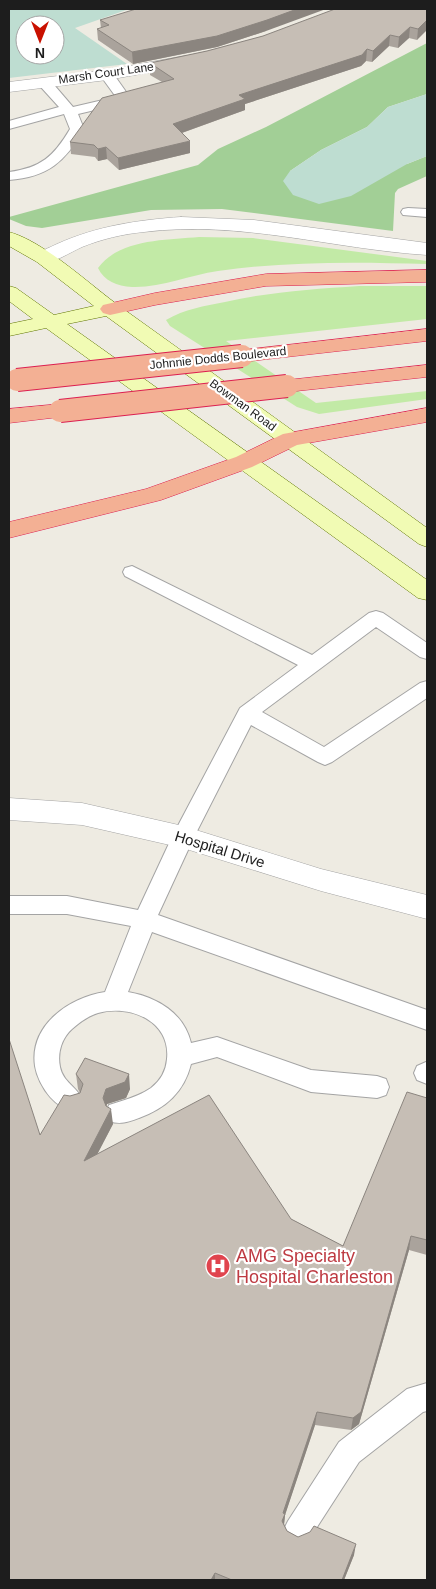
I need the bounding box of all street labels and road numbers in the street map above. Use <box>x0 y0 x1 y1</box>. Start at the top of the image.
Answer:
street label: Marsh Court Lane <box>57 59 155 87</box>
street label: Johnnie Dodds Boulevard <box>149 344 287 372</box>
street label: Bowman Road <box>207 376 279 434</box>
street label: Hospital Drive <box>173 827 267 871</box>

